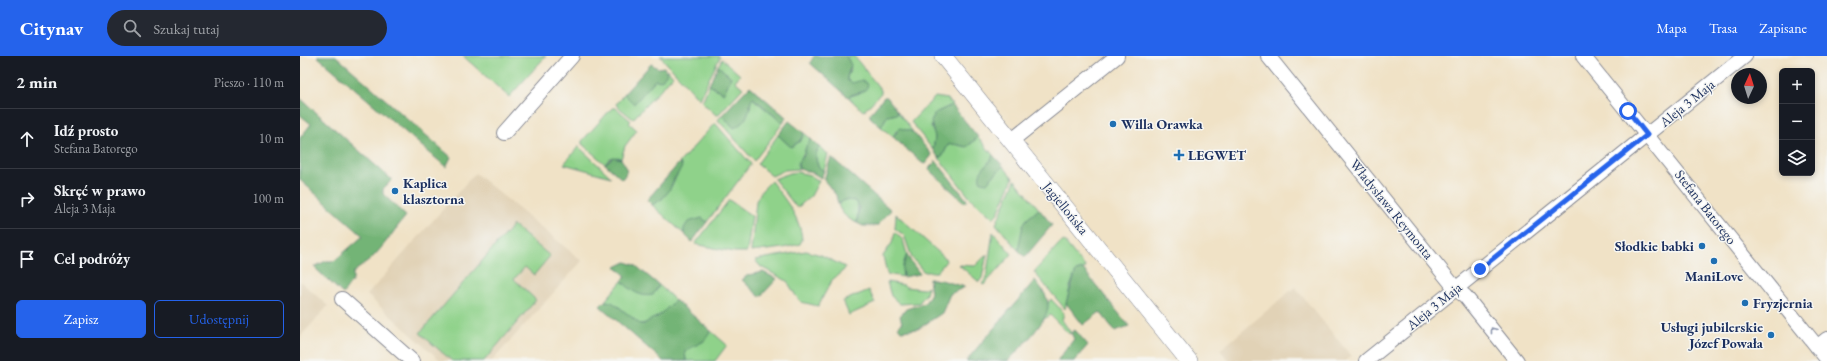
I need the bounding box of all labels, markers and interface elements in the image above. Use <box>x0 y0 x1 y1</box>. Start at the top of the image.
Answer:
search box <box>107 10 387 46</box>
text: Citynav <box>20 16 83 41</box>
icon: search <box>121 17 143 39</box>
text: Szukaj tutaj <box>153 19 220 38</box>
text: Mapa <box>1656 19 1687 37</box>
text: Trasa <box>1709 19 1737 37</box>
text: Zapisane <box>1759 19 1807 37</box>
north arrow <box>1731 68 1767 104</box>
map controls <box>1779 68 1815 176</box>
button: + <box>1779 68 1815 104</box>
text: 2 min <box>16 71 57 93</box>
text: Pieszo · 110 m <box>214 74 284 91</box>
street label: Aleja 3 Maja <box>1655 75 1719 131</box>
route start <box>1619 102 1637 120</box>
button: − <box>1779 104 1815 140</box>
place label: Willa Orawka <box>1121 115 1204 133</box>
marker: Willa Orawka <box>1108 119 1118 129</box>
text: Idź prosto <box>54 121 118 140</box>
icon: ahead <box>16 128 38 150</box>
text: 10 m <box>259 130 284 147</box>
text: Stefana Batorego <box>54 140 138 157</box>
button: layers <box>1779 140 1815 176</box>
place label: LEGWET <box>1188 146 1246 164</box>
marker: LEGWET <box>1173 149 1185 161</box>
street label: Władysława Reymonta <box>1346 155 1438 263</box>
street label: Stefana Batorego <box>1671 166 1741 248</box>
place label: Kaplica klasztorna <box>403 174 465 208</box>
street label: Jagiellońska <box>1039 177 1093 238</box>
text: Skręć w prawo <box>54 181 146 200</box>
marker: Kaplica klasztorna <box>390 186 400 196</box>
icon: right <box>16 188 38 210</box>
text: 100 m <box>253 190 284 207</box>
text: Aleja 3 Maja <box>54 200 115 217</box>
place label: Słodkie babki <box>1615 237 1694 255</box>
marker: Słodkie babki <box>1697 241 1707 251</box>
icon: arrive <box>16 248 38 270</box>
text: Cel podróży <box>54 249 130 268</box>
marker: ManiLove <box>1709 256 1719 266</box>
route end <box>1471 260 1489 278</box>
place label: ManiLove <box>1685 267 1743 285</box>
street label: Aleja 3 Maja <box>1402 278 1466 334</box>
place label: Fryzjernia <box>1753 294 1814 312</box>
marker: Fryzjernia <box>1740 298 1750 308</box>
button: Zapisz <box>16 300 146 338</box>
button: Udostępnij <box>154 300 284 338</box>
place label: Usługi jubilerskie Józef Powała <box>1661 318 1764 352</box>
one-way arrow <box>1491 328 1498 335</box>
marker: Usługi jubilerskie Józef Powała <box>1766 330 1776 340</box>

